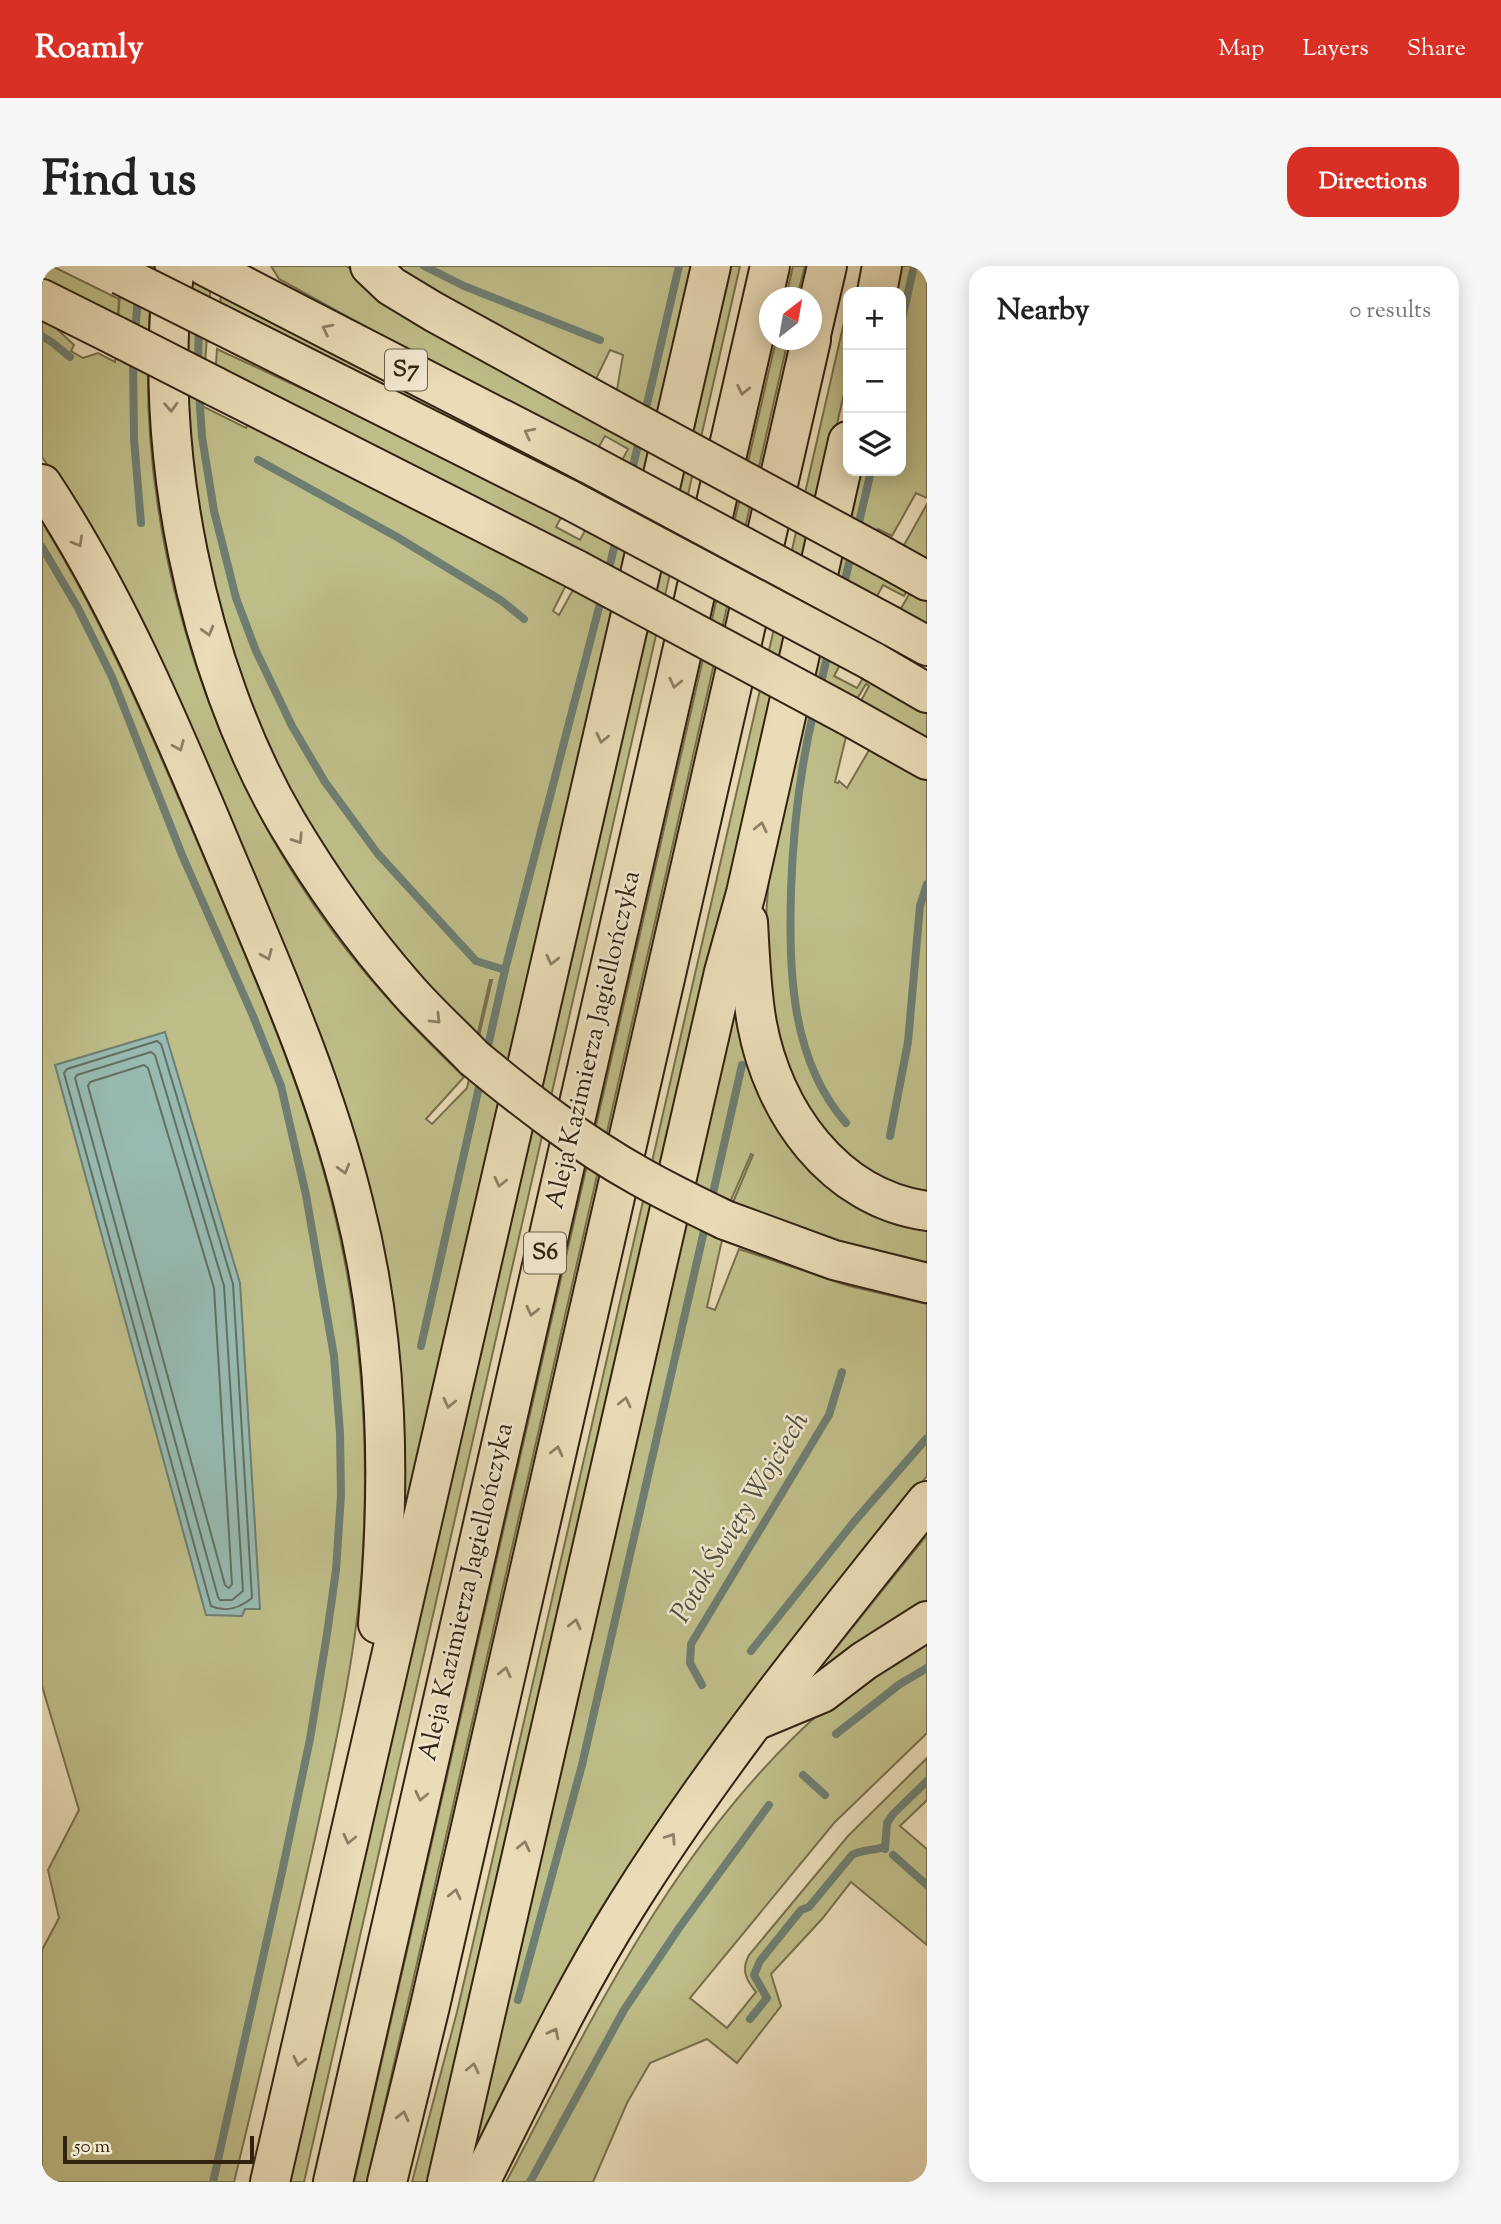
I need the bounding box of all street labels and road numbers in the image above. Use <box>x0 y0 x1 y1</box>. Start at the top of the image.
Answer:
road number: S7 <box>385 350 427 390</box>
street label: Aleja Kazimierza Jagiellończyka <box>537 867 651 1213</box>
road number: S6 <box>524 1233 566 1273</box>
street label: Aleja Kazimierza Jagiellończyka <box>410 1419 524 1765</box>

